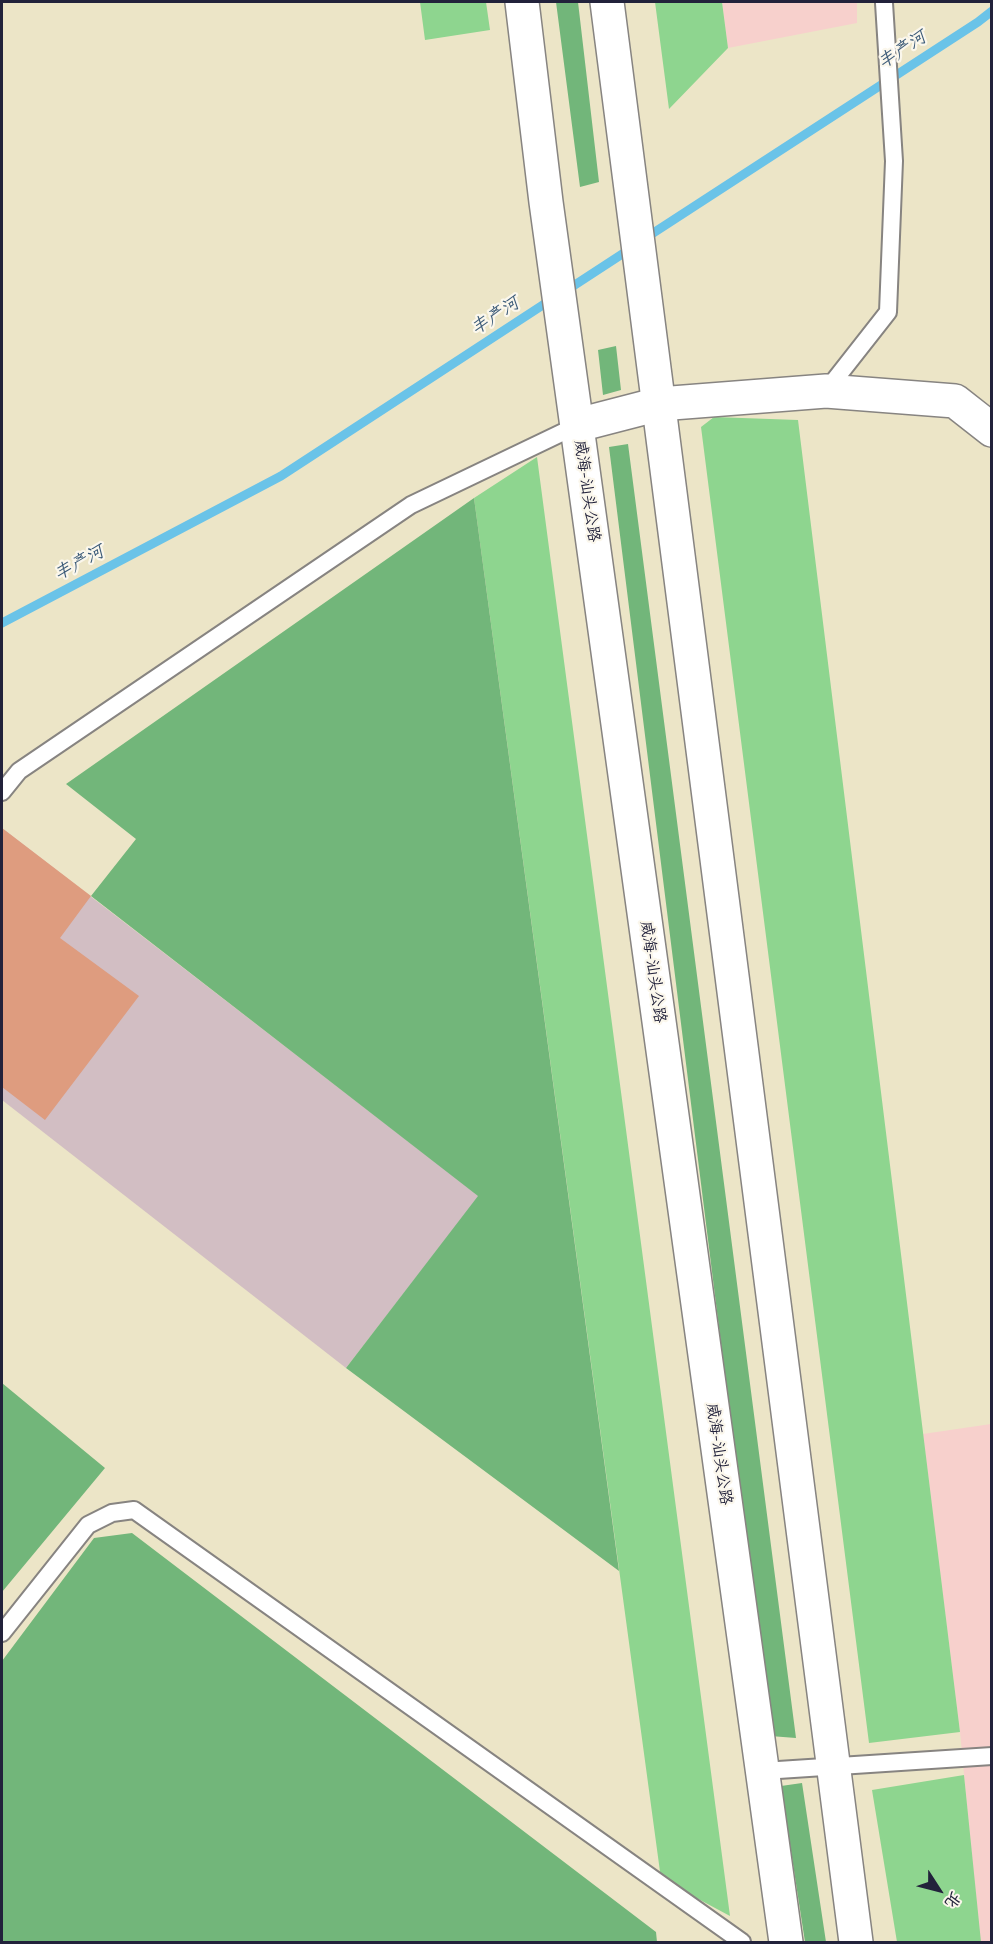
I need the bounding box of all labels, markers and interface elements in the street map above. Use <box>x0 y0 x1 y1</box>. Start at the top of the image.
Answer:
water label: 丰产河 <box>873 26 931 74</box>
water label: 丰产河 <box>466 292 524 340</box>
street label: 威海-汕头公路 <box>570 439 604 543</box>
water label: 丰产河 <box>50 541 108 585</box>
street label: 威海-汕头公路 <box>636 920 670 1024</box>
street label: 威海-汕头公路 <box>702 1402 736 1506</box>
north arrow <box>909 1860 969 1920</box>
text: 北 <box>941 1888 966 1913</box>

